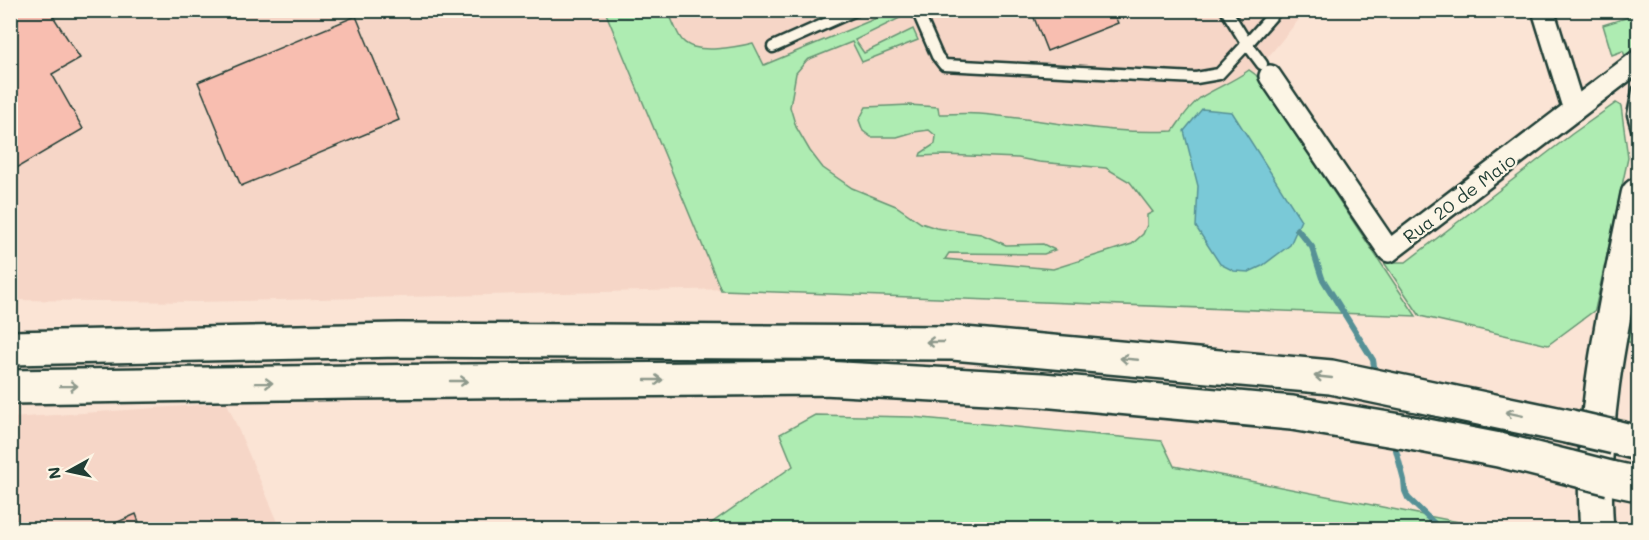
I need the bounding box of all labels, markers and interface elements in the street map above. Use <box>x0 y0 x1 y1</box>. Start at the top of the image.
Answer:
street label: Rua 20 de Maio <box>1398 148 1521 248</box>
one-way arrow <box>925 337 945 348</box>
one-way arrow <box>1119 353 1139 364</box>
one-way arrow <box>1314 371 1333 382</box>
one-way arrow <box>643 374 663 385</box>
one-way arrow <box>448 375 468 387</box>
one-way arrow <box>253 377 273 389</box>
one-way arrow <box>58 381 78 392</box>
one-way arrow <box>1505 408 1525 419</box>
north arrow <box>39 441 99 501</box>
text: N <box>42 466 65 481</box>

